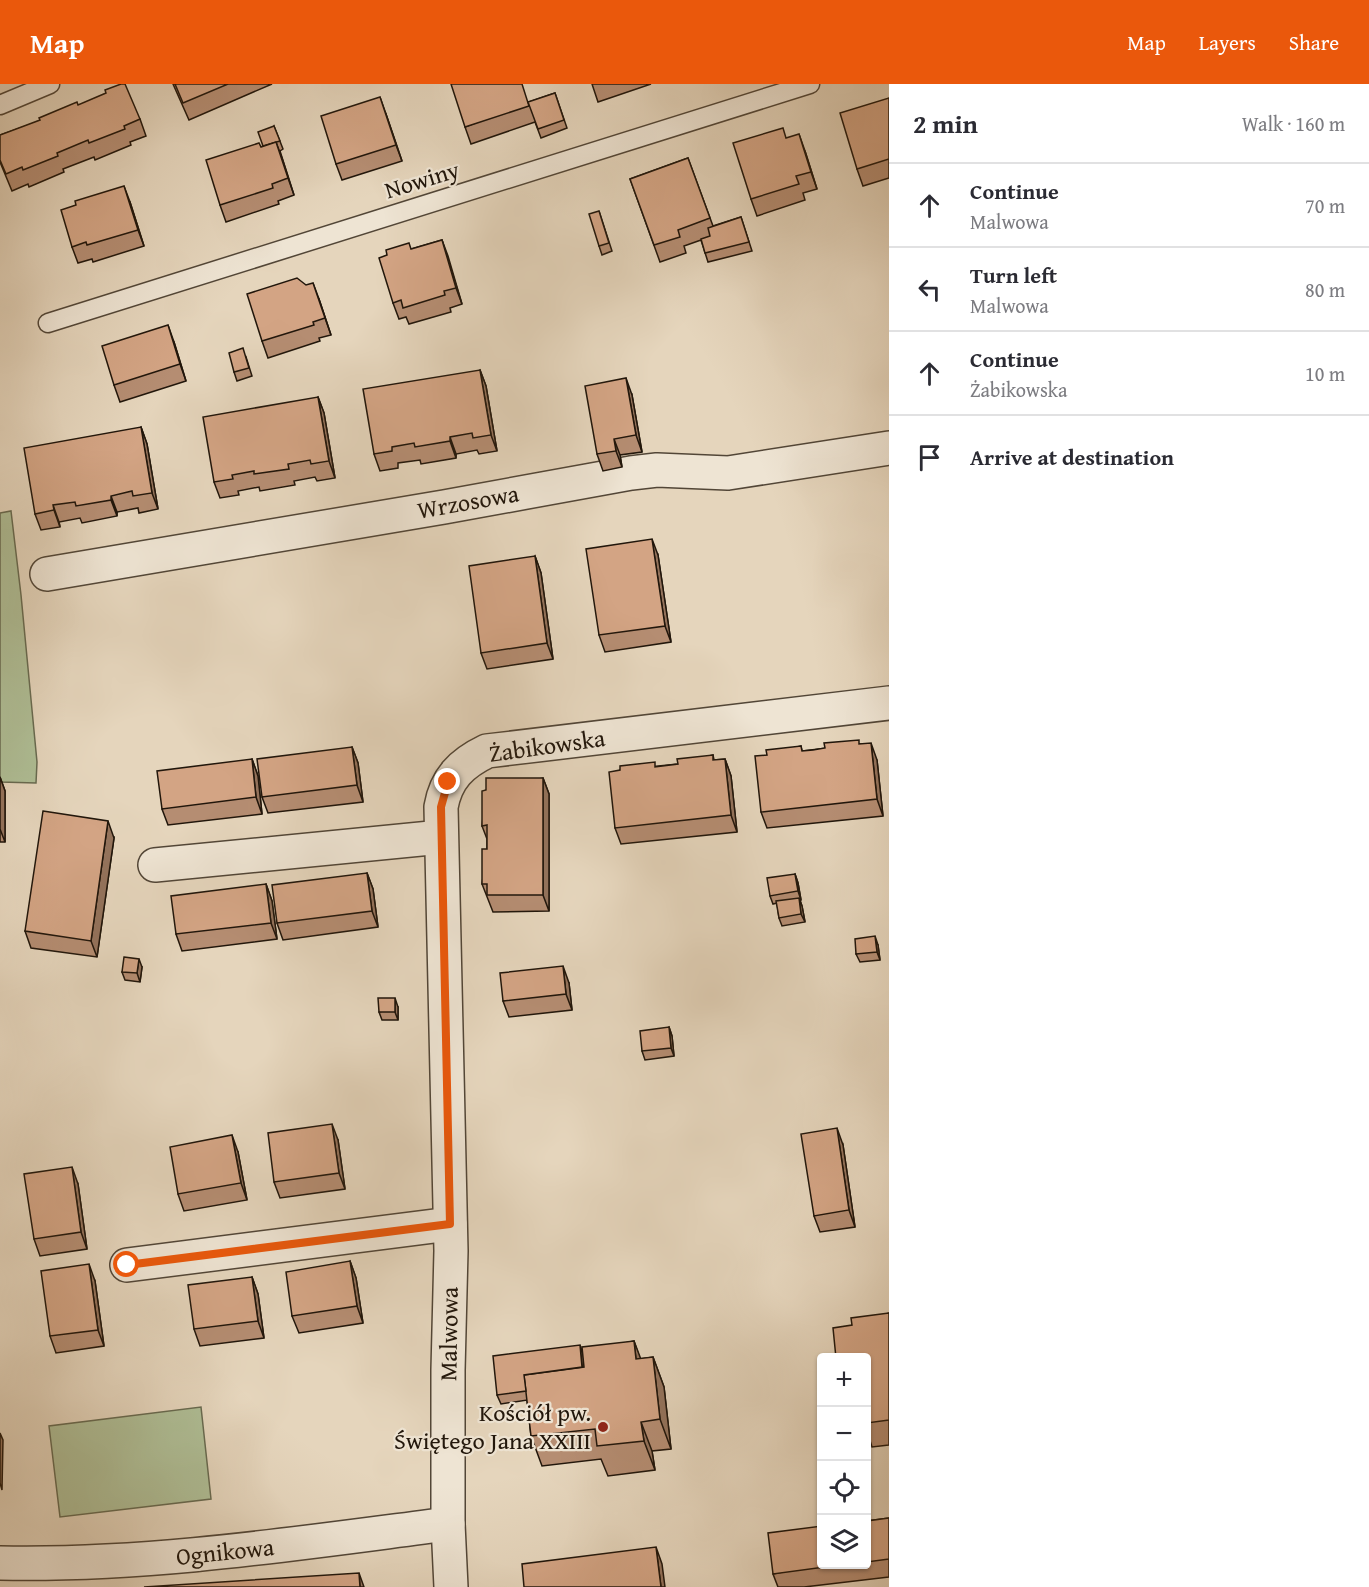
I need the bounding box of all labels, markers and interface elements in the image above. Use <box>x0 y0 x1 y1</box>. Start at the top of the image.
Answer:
text: Map <box>30 22 84 63</box>
text: Map <box>1127 27 1166 58</box>
text: Layers <box>1199 27 1256 58</box>
text: Share <box>1289 27 1339 58</box>
text: 2 min <box>913 104 978 143</box>
text: Walk · 160 m <box>1242 109 1345 138</box>
street label: Nowiny <box>380 152 464 207</box>
text: Continue <box>970 175 1059 207</box>
icon: ahead <box>913 189 946 222</box>
text: 70 m <box>1305 191 1345 220</box>
text: Malwowa <box>970 207 1049 236</box>
text: Turn left <box>970 259 1057 291</box>
icon: left <box>913 273 946 306</box>
text: 80 m <box>1305 275 1345 304</box>
text: Malwowa <box>970 291 1049 320</box>
text: Continue <box>970 343 1059 375</box>
icon: ahead <box>913 357 946 390</box>
text: 10 m <box>1305 359 1345 388</box>
text: Żabikowska <box>970 375 1067 404</box>
icon: arrive <box>913 441 946 474</box>
text: Arrive at destination <box>970 441 1174 473</box>
street label: Wrzosowa <box>414 475 522 528</box>
street label: Żabikowska <box>487 720 608 771</box>
route end <box>434 768 460 794</box>
route start <box>113 1251 139 1277</box>
street label: Malwowa <box>430 1286 467 1381</box>
map controls <box>817 1353 871 1569</box>
button: + <box>817 1353 871 1407</box>
place label: Kościół pw. Świętego Jana XXIII <box>394 1395 591 1458</box>
button: − <box>817 1407 871 1461</box>
marker: Kościół pw. Świętego Jana XXIII <box>596 1420 610 1434</box>
button: locate <box>817 1461 871 1515</box>
button: layers <box>817 1515 871 1569</box>
street label: Ognikowa <box>174 1529 276 1574</box>

